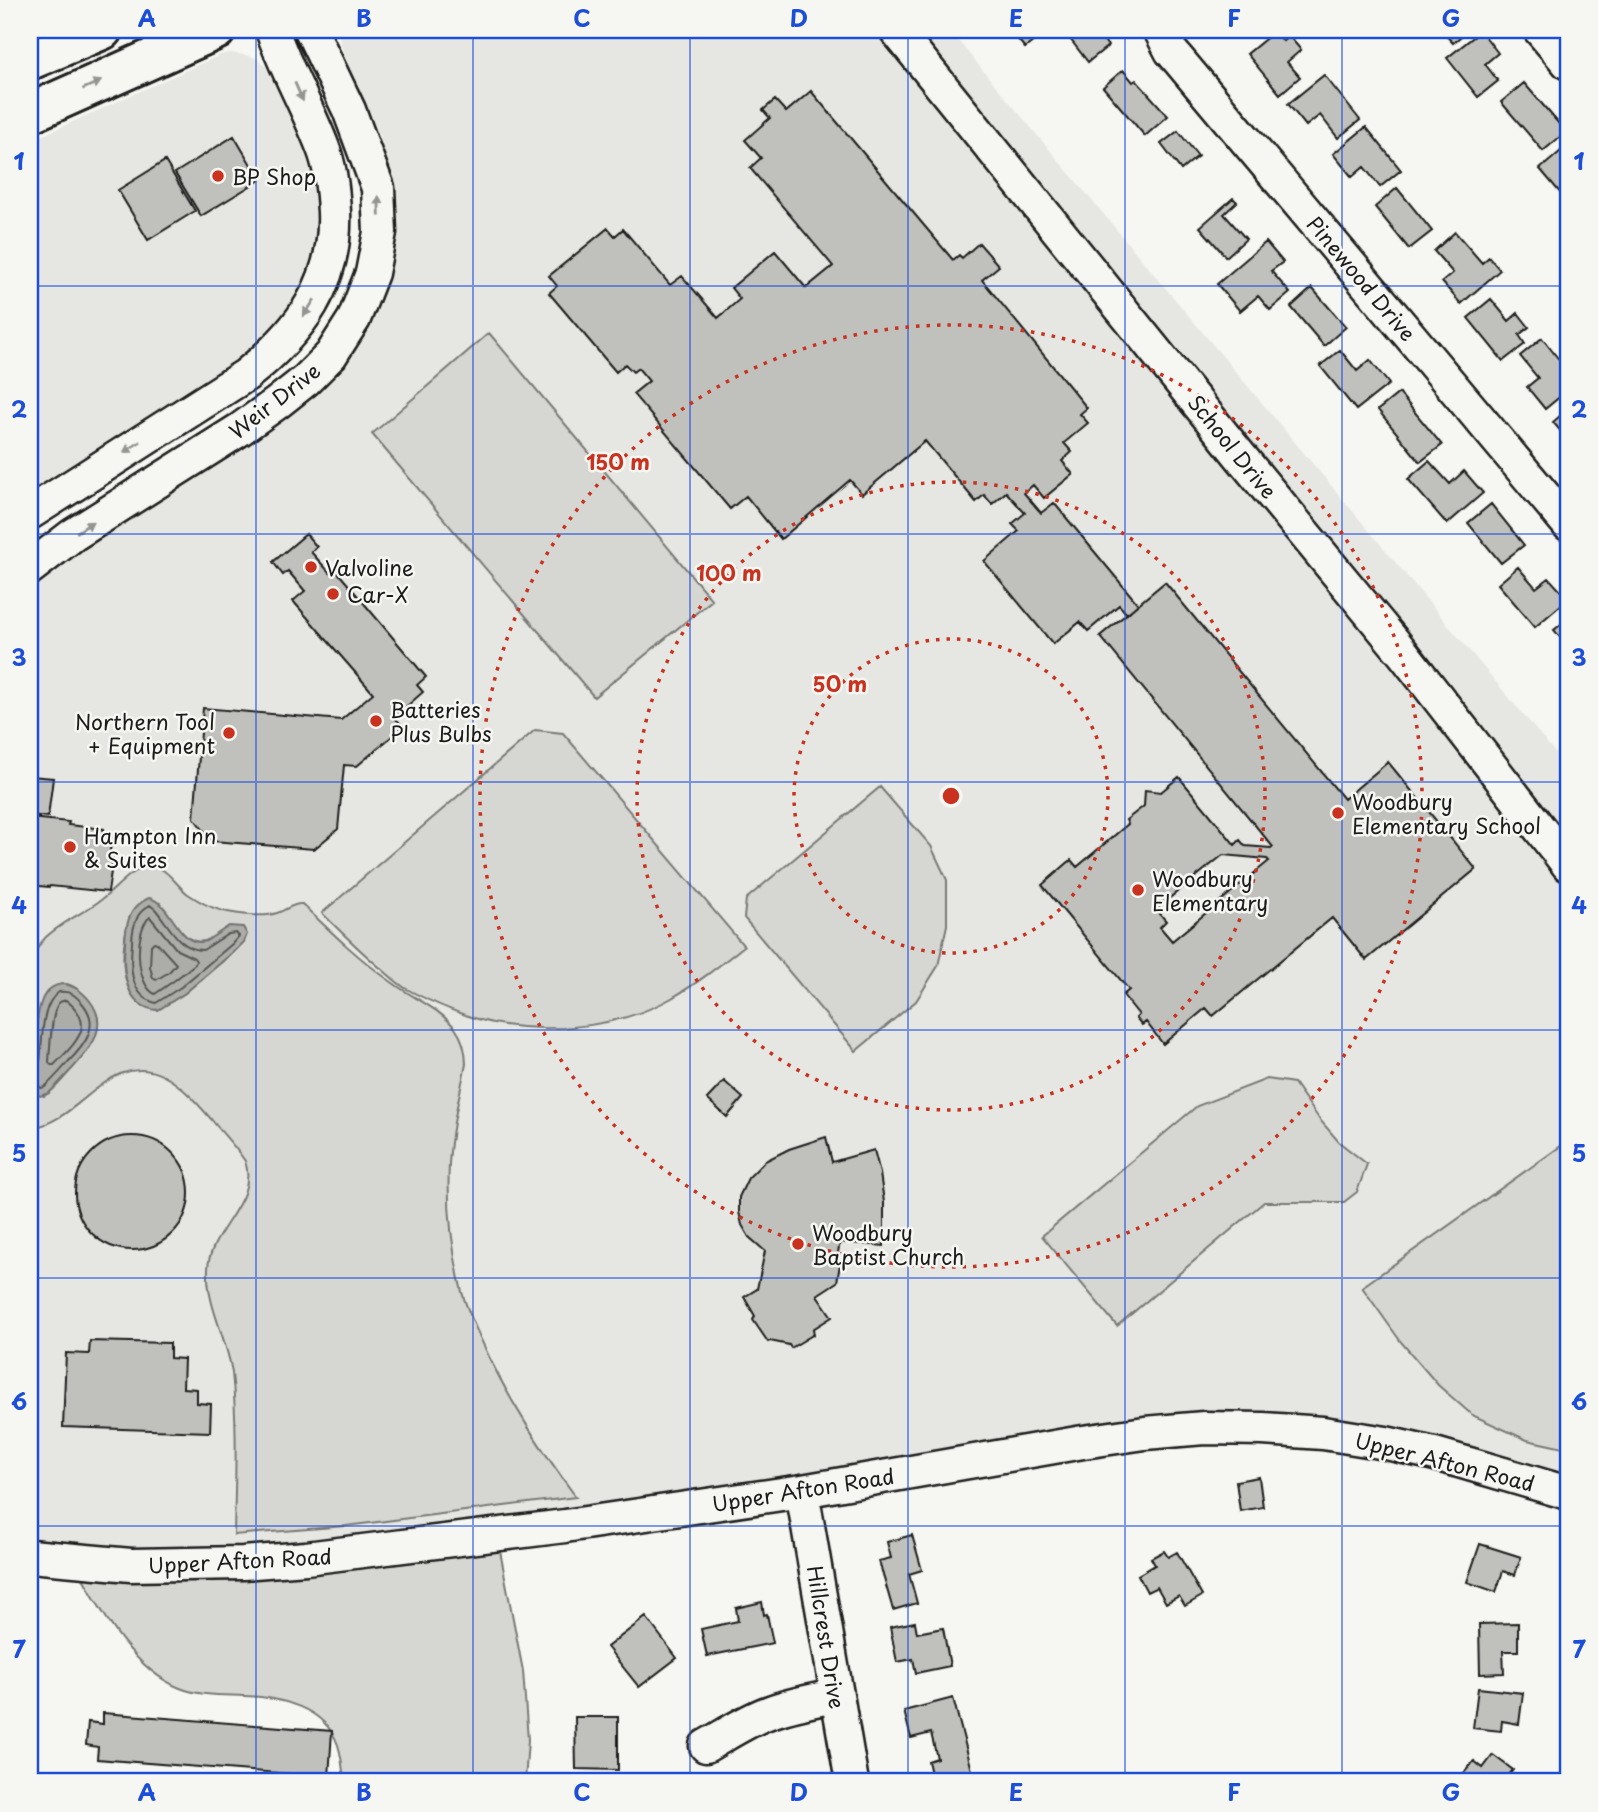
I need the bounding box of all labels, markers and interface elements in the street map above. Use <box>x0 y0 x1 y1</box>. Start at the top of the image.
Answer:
text: A <box>138 0 156 35</box>
text: B <box>356 0 372 35</box>
text: C <box>573 0 591 35</box>
text: D <box>790 0 808 35</box>
text: E <box>1009 0 1023 35</box>
text: F <box>1227 0 1241 35</box>
text: G <box>1442 0 1460 35</box>
one-way arrow <box>82 79 102 91</box>
one-way arrow <box>293 82 304 103</box>
text: 1 <box>14 143 25 178</box>
text: 1 <box>1574 143 1585 178</box>
place label: BP Shop <box>232 160 316 192</box>
marker: BP Shop <box>210 168 226 184</box>
one-way arrow <box>373 194 384 216</box>
street label: Pinewood Drive <box>1300 208 1424 348</box>
one-way arrow <box>302 299 316 317</box>
street label: Weir Drive <box>222 354 326 446</box>
street label: School Drive <box>1181 387 1285 505</box>
text: 2 <box>11 391 27 426</box>
text: 2 <box>1571 391 1587 426</box>
one-way arrow <box>122 441 142 454</box>
text: 150 m <box>586 445 650 477</box>
one-way arrow <box>75 521 95 534</box>
place label: Valvoline <box>325 551 414 583</box>
text: 100 m <box>696 556 762 588</box>
marker: Valvoline <box>303 559 319 575</box>
place label: Car-X <box>347 578 409 610</box>
marker: Car-X <box>325 586 341 602</box>
text: 3 <box>11 639 27 674</box>
text: 3 <box>1571 639 1587 674</box>
text: 50 m <box>813 667 867 699</box>
place label: Batteries Plus Bulbs <box>390 693 492 749</box>
place label: Northern Tool + Equipment <box>75 705 215 761</box>
marker: Batteries Plus Bulbs <box>368 713 384 729</box>
marker: Northern Tool + Equipment <box>221 725 237 741</box>
centre of rings <box>939 784 963 808</box>
place label: Woodbury Elementary School <box>1352 785 1541 841</box>
marker: Woodbury Elementary School <box>1330 805 1346 821</box>
place label: Hampton Inn & Suites <box>84 819 216 875</box>
marker: Hampton Inn & Suites <box>62 839 78 855</box>
place label: Woodbury Elementary <box>1152 862 1268 918</box>
marker: Woodbury Elementary <box>1130 882 1146 898</box>
text: 4 <box>11 887 27 922</box>
text: 4 <box>1571 887 1587 922</box>
text: 5 <box>12 1135 26 1170</box>
text: 5 <box>1572 1135 1586 1170</box>
place label: Woodbury Baptist Church <box>812 1216 964 1272</box>
marker: Woodbury Baptist Church <box>790 1236 806 1252</box>
text: 6 <box>11 1383 27 1418</box>
text: 6 <box>1571 1383 1587 1418</box>
street label: Upper Afton Road <box>1352 1423 1538 1499</box>
street label: Upper Afton Road <box>710 1459 896 1519</box>
street label: Upper Afton Road <box>147 1539 333 1581</box>
street label: Hillcrest Drive <box>800 1563 854 1711</box>
text: 7 <box>12 1631 26 1666</box>
text: 7 <box>1572 1631 1586 1666</box>
text: A <box>138 1774 156 1809</box>
text: B <box>356 1774 372 1809</box>
text: C <box>573 1774 591 1809</box>
text: D <box>790 1774 808 1809</box>
text: E <box>1009 1774 1023 1809</box>
text: F <box>1227 1774 1241 1809</box>
text: G <box>1442 1774 1460 1809</box>

